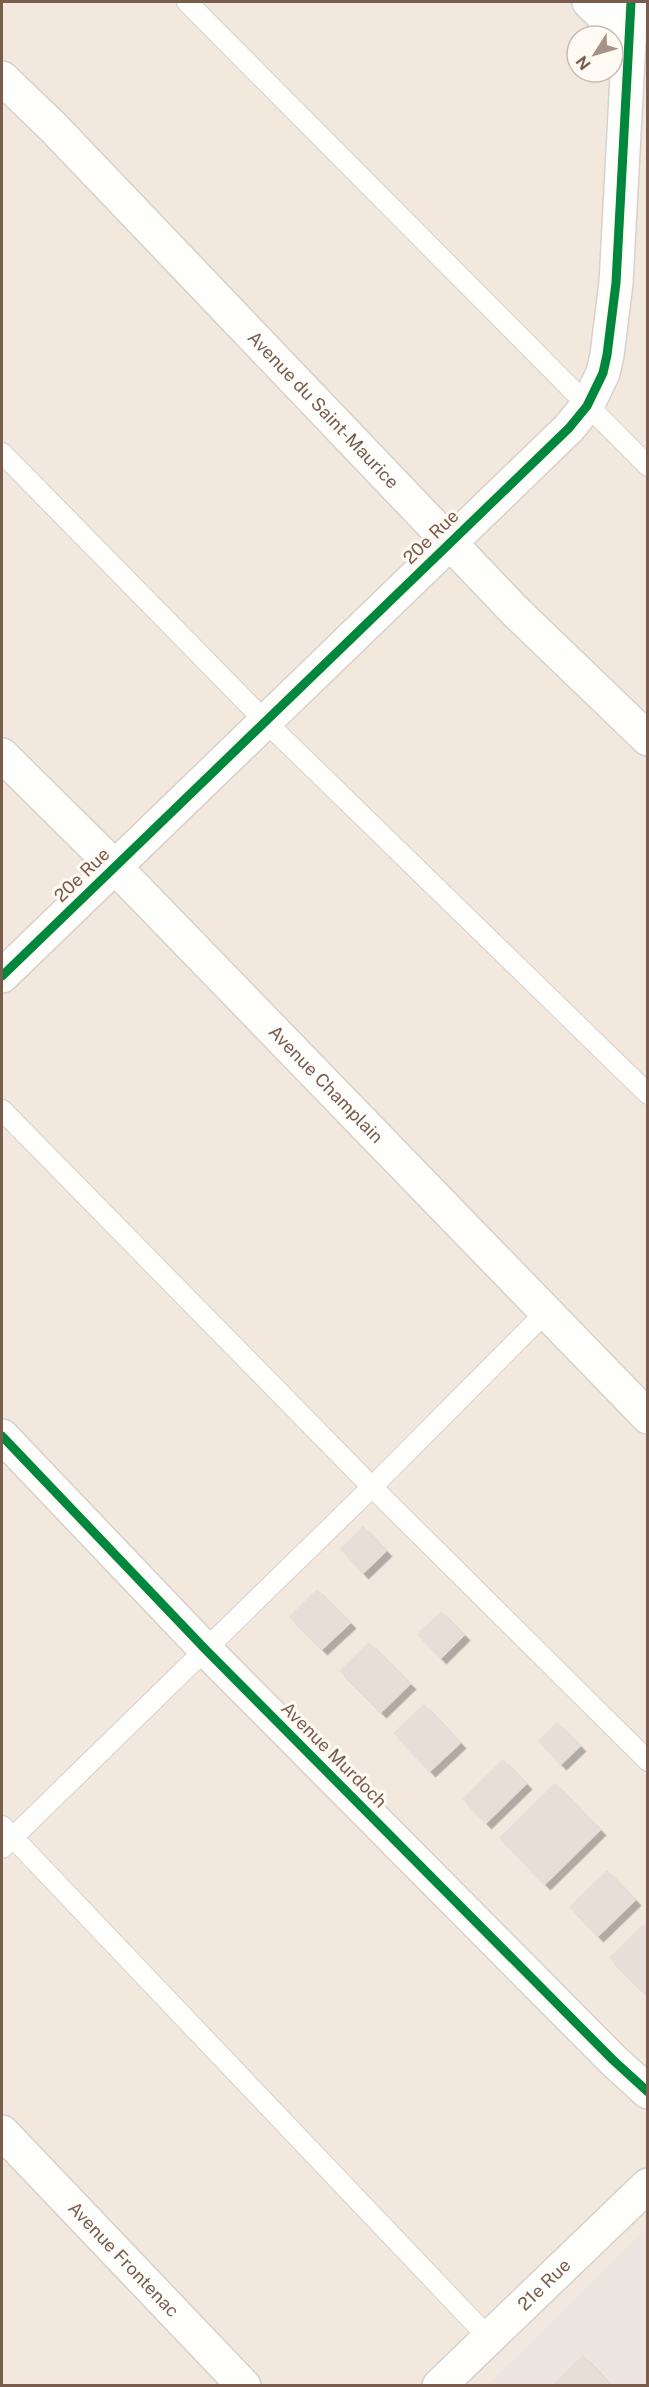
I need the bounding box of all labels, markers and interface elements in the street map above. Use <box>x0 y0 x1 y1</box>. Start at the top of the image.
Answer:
north arrow <box>565 24 625 84</box>
text: N <box>572 52 595 73</box>
street label: Avenue du Saint-Maurice <box>244 327 403 493</box>
street label: 20e Rue <box>399 505 463 568</box>
street label: 20e Rue <box>50 843 114 906</box>
street label: Avenue Champlain <box>264 1021 388 1147</box>
street label: Avenue Murdoch <box>277 1698 391 1812</box>
street label: Avenue Frontenac <box>64 2197 183 2321</box>
street label: 21e Rue <box>513 2254 575 2315</box>

